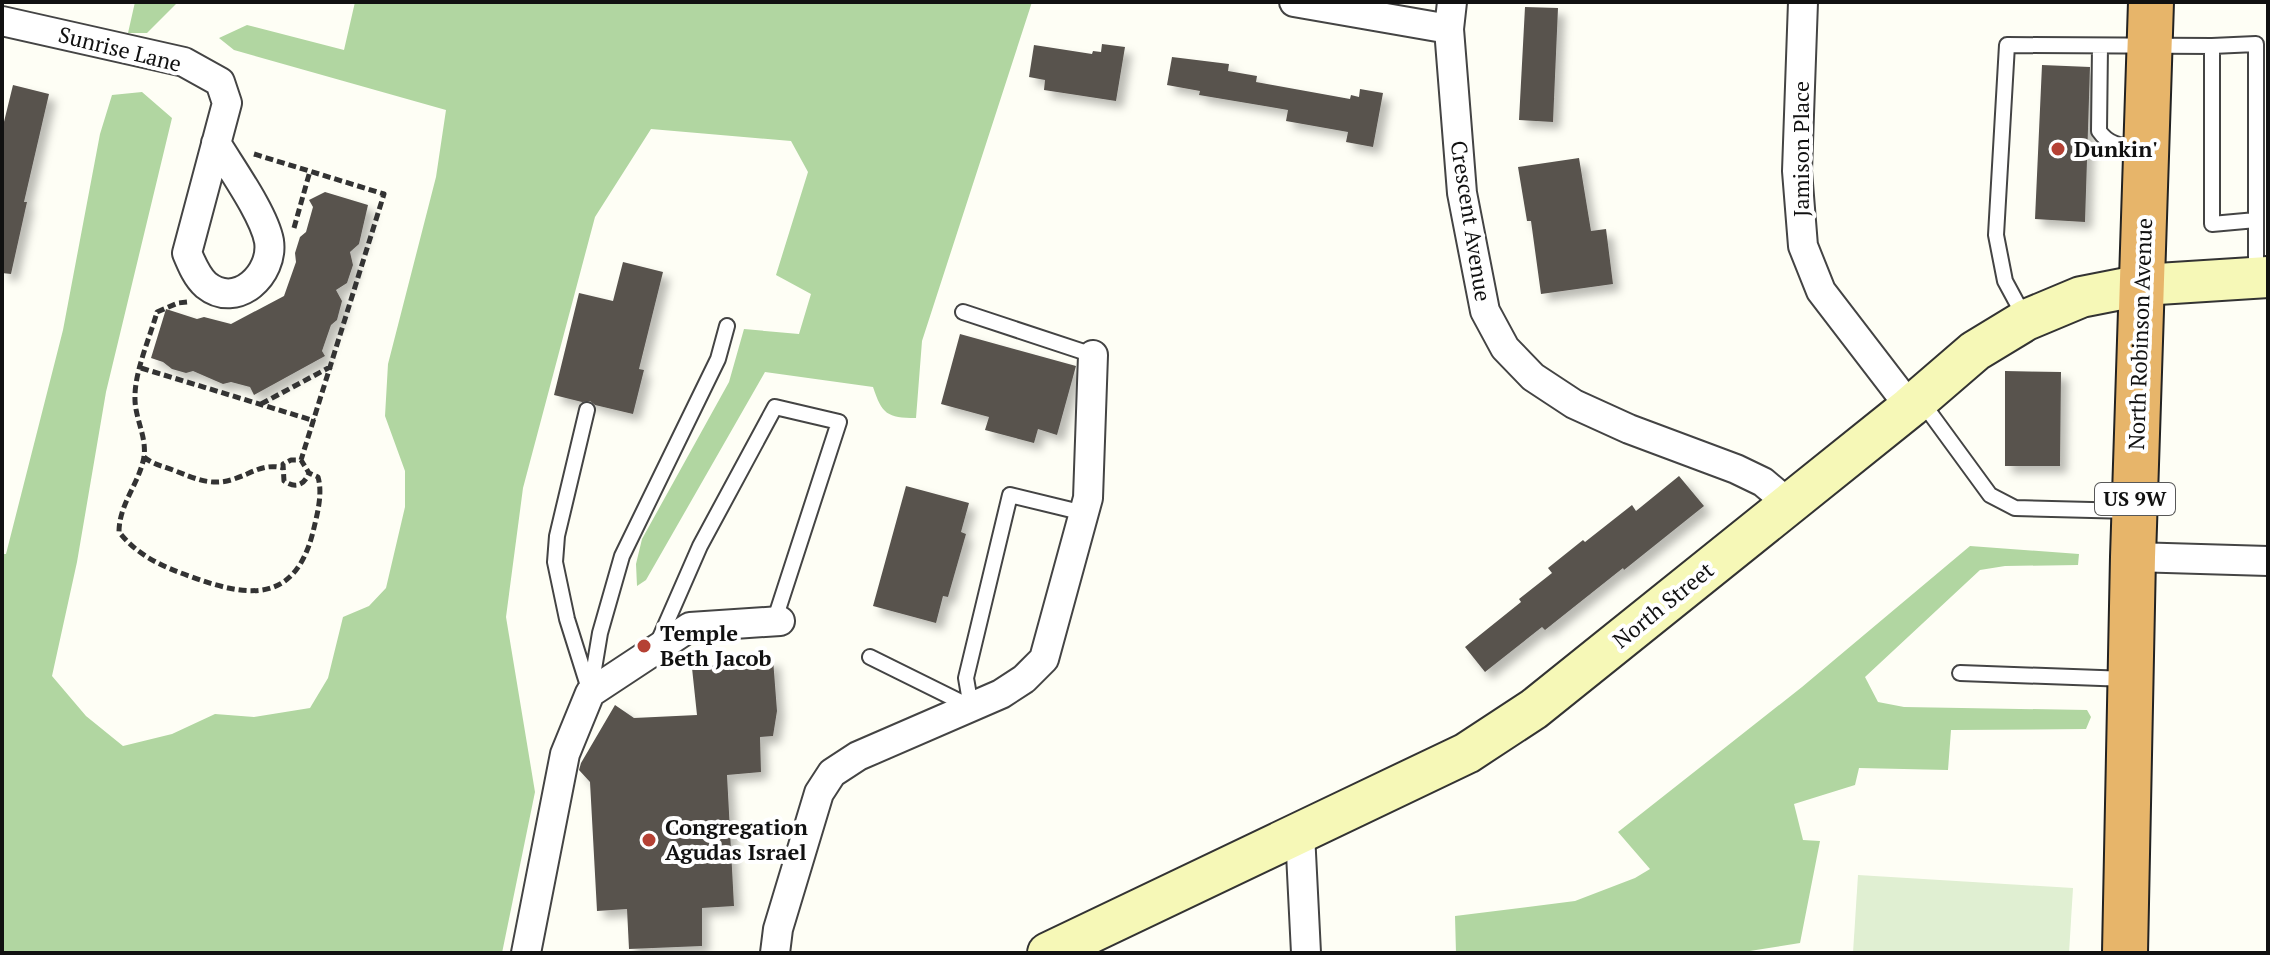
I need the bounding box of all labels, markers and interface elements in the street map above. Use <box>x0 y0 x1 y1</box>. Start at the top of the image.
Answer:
street label: Sunrise Lane <box>56 19 185 78</box>
street label: Jamison Place <box>1786 81 1815 217</box>
place label: Dunkin' <box>2074 134 2158 163</box>
street label: Crescent Avenue <box>1444 138 1499 303</box>
marker: Dunkin' <box>2049 140 2067 158</box>
street label: North Robinson Avenue <box>2121 217 2158 451</box>
road number: US 9W <box>2095 483 2175 515</box>
street label: North Street <box>1606 555 1719 654</box>
place label: Temple Beth Jacob <box>660 618 772 672</box>
marker: Temple Beth Jacob <box>635 637 653 655</box>
place label: Congregation Agudas Israel <box>665 812 808 866</box>
marker: Congregation Agudas Israel <box>640 831 658 849</box>

